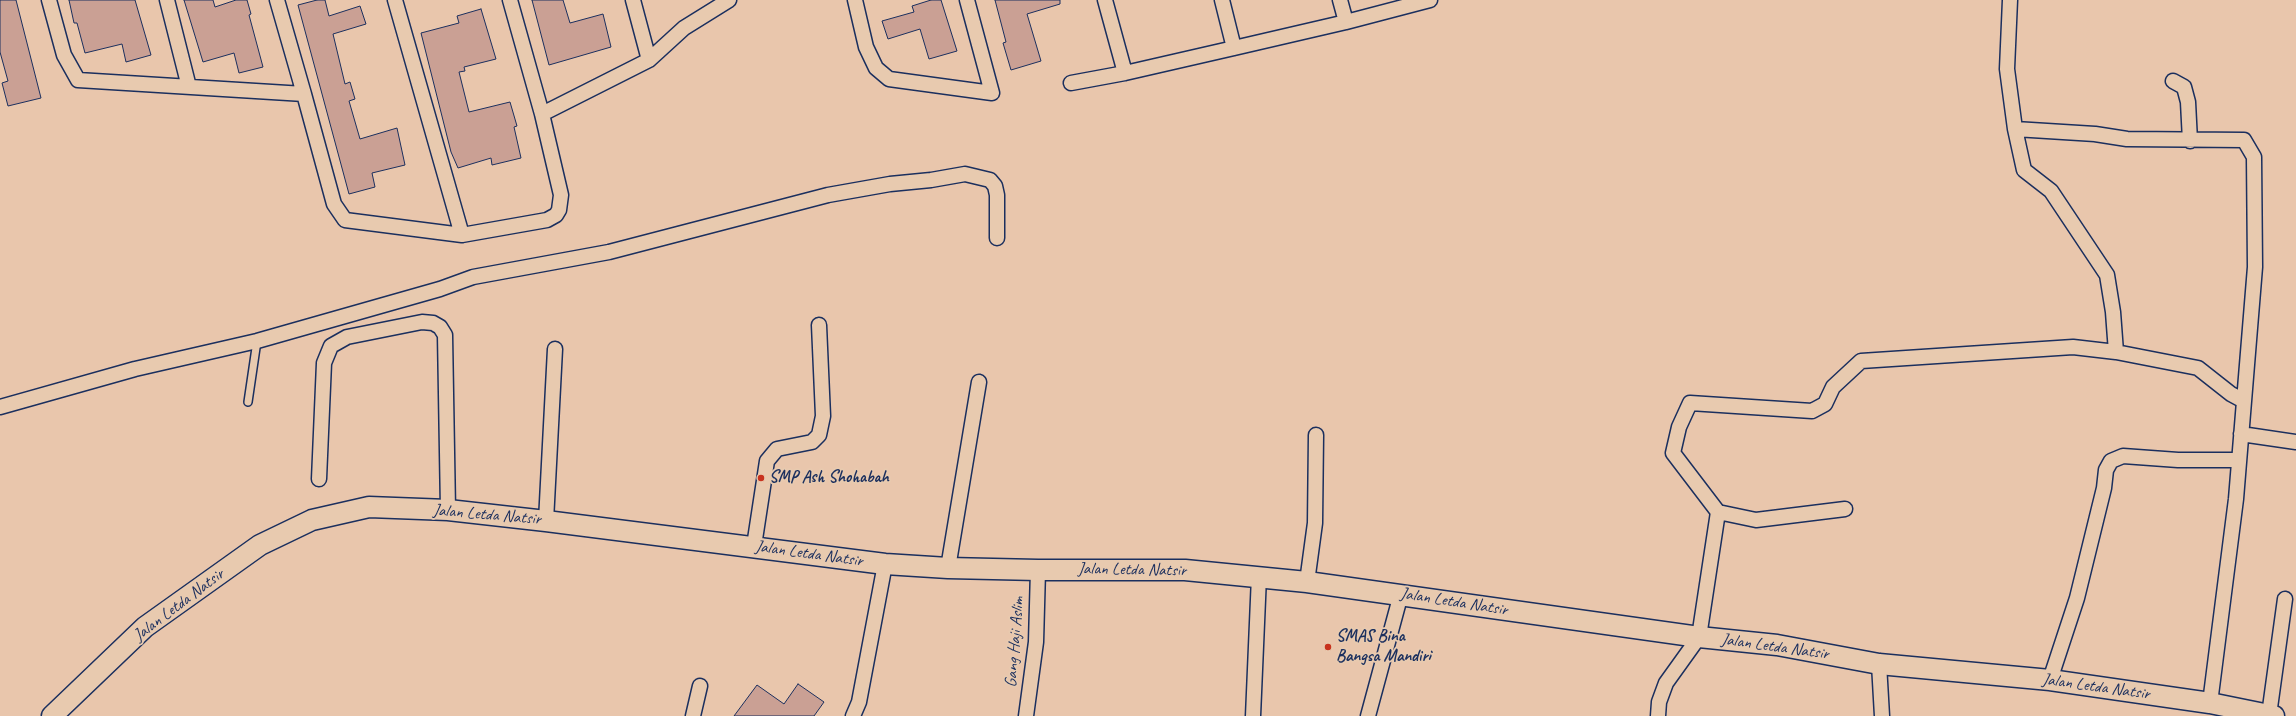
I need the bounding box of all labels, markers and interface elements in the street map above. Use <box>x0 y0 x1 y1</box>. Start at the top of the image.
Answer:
place label: SMP Ash Shohabah <box>769 468 889 488</box>
marker: SMP Ash Shohabah <box>756 473 766 483</box>
street label: Jalan Letda Natsir <box>432 500 542 530</box>
street label: Jalan Letda Natsir <box>754 536 864 572</box>
street label: Jalan Letda Natsir <box>1078 559 1186 581</box>
street label: Jalan Letda Natsir <box>130 564 228 646</box>
street label: Jalan Letda Natsir <box>1399 583 1509 621</box>
street label: Gang Haji Aslim <box>1001 596 1029 688</box>
place label: SMAS Bina Bangsa Mandiri <box>1336 627 1431 667</box>
street label: Jalan Letda Natsir <box>1720 629 1830 665</box>
marker: SMAS Bina Bangsa Mandiri <box>1323 642 1333 652</box>
street label: Jalan Letda Natsir <box>2041 669 2151 705</box>

